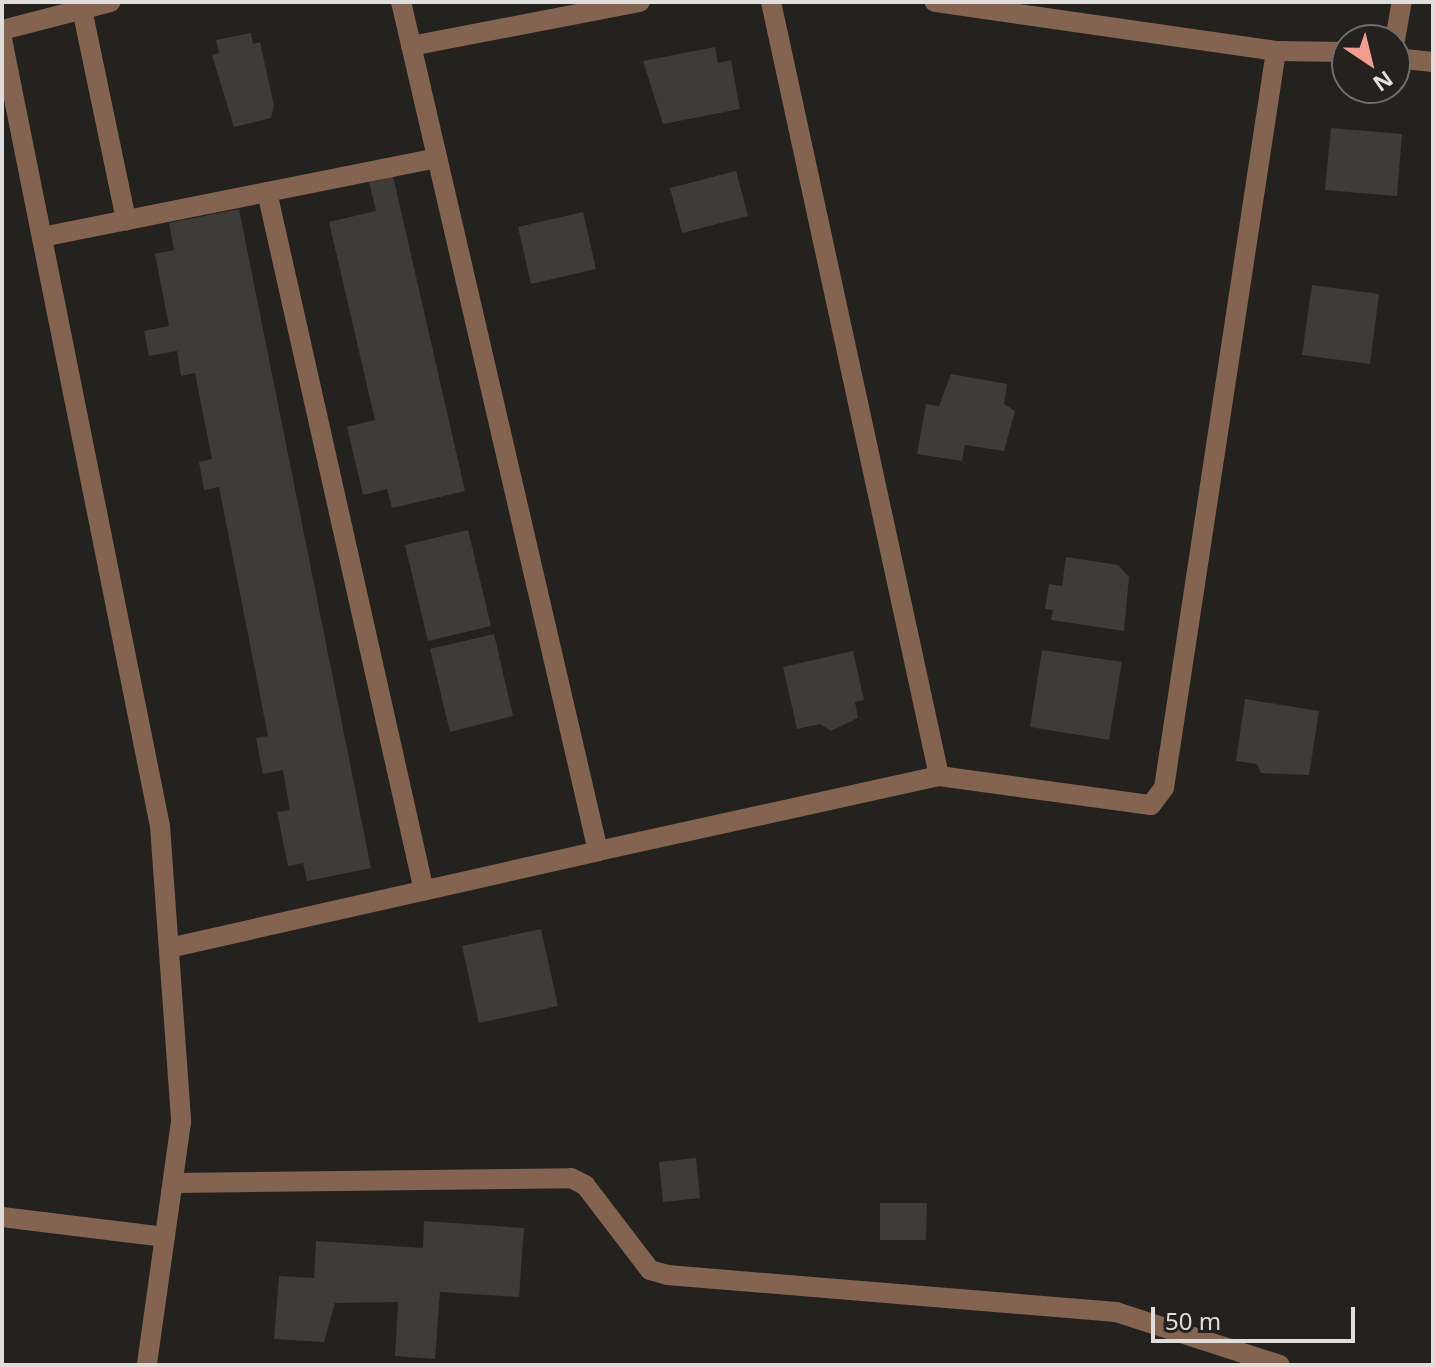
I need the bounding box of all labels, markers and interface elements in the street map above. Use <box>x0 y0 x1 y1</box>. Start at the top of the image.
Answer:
north arrow <box>1331 24 1411 104</box>
text: N <box>1368 65 1400 99</box>
scale bar <box>1155 1291 1359 1341</box>
text: 50 m <box>1165 1304 1221 1337</box>

